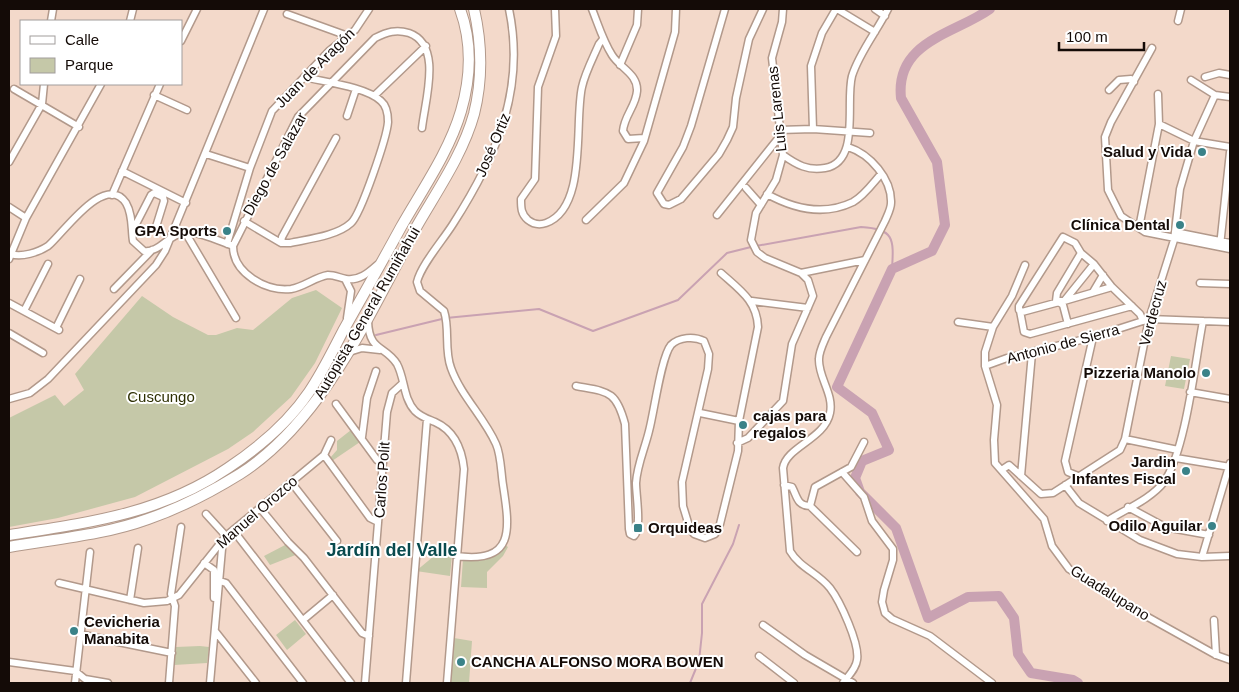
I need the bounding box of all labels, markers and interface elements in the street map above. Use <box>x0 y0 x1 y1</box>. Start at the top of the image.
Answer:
legend <box>20 20 182 85</box>
scale bar <box>1059 20 1144 52</box>
street label: Juan de Aragón <box>271 24 358 111</box>
text: 100 m <box>1066 28 1108 45</box>
text: Calle <box>65 31 99 48</box>
text: Parque <box>65 56 113 73</box>
street label: Luis Larenas <box>764 65 789 153</box>
street label: Diego de Salazar <box>239 109 310 218</box>
street label: José Ortiz <box>472 110 514 179</box>
place label: Salud y Vida <box>1103 143 1193 160</box>
marker: Salud y Vida <box>1196 146 1208 158</box>
place label: Clínica Dental <box>1071 216 1170 233</box>
marker: Clínica Dental <box>1174 219 1186 231</box>
place label: GPA Sports <box>134 222 217 239</box>
street label: Autopista General Rumiñahui <box>310 224 423 402</box>
marker: GPA Sports <box>221 225 233 237</box>
street label: Verdecruz <box>1136 278 1169 348</box>
street label: Antonio de Sierra <box>1005 320 1122 367</box>
place label: Pizzeria Manolo <box>1083 364 1196 381</box>
marker: Pizzeria Manolo <box>1200 367 1212 379</box>
park label: Cuscungo <box>127 388 195 405</box>
place label: cajas para regalos <box>753 407 827 441</box>
marker: cajas para regalos <box>737 419 749 431</box>
street label: Carlos Polit <box>370 440 393 519</box>
place label: Jardin Infantes Fiscal <box>1072 453 1176 487</box>
marker: Jardin Infantes Fiscal <box>1180 465 1192 477</box>
street label: Manuel Orozco <box>213 472 301 551</box>
place label: Odilo Aguilar <box>1108 517 1202 534</box>
place label: Orquideas <box>648 519 722 536</box>
marker: Odilo Aguilar <box>1206 520 1218 532</box>
marker: Orquideas <box>632 522 644 534</box>
district label: Jardín del Valle <box>326 540 458 560</box>
street label: Guadalupano <box>1068 561 1153 624</box>
place label: Cevicheria Manabita <box>84 613 161 647</box>
marker: Cevicheria Manabita <box>68 625 80 637</box>
place label: CANCHA ALFONSO MORA BOWEN <box>471 653 723 670</box>
marker: CANCHA ALFONSO MORA BOWEN <box>455 656 467 668</box>

